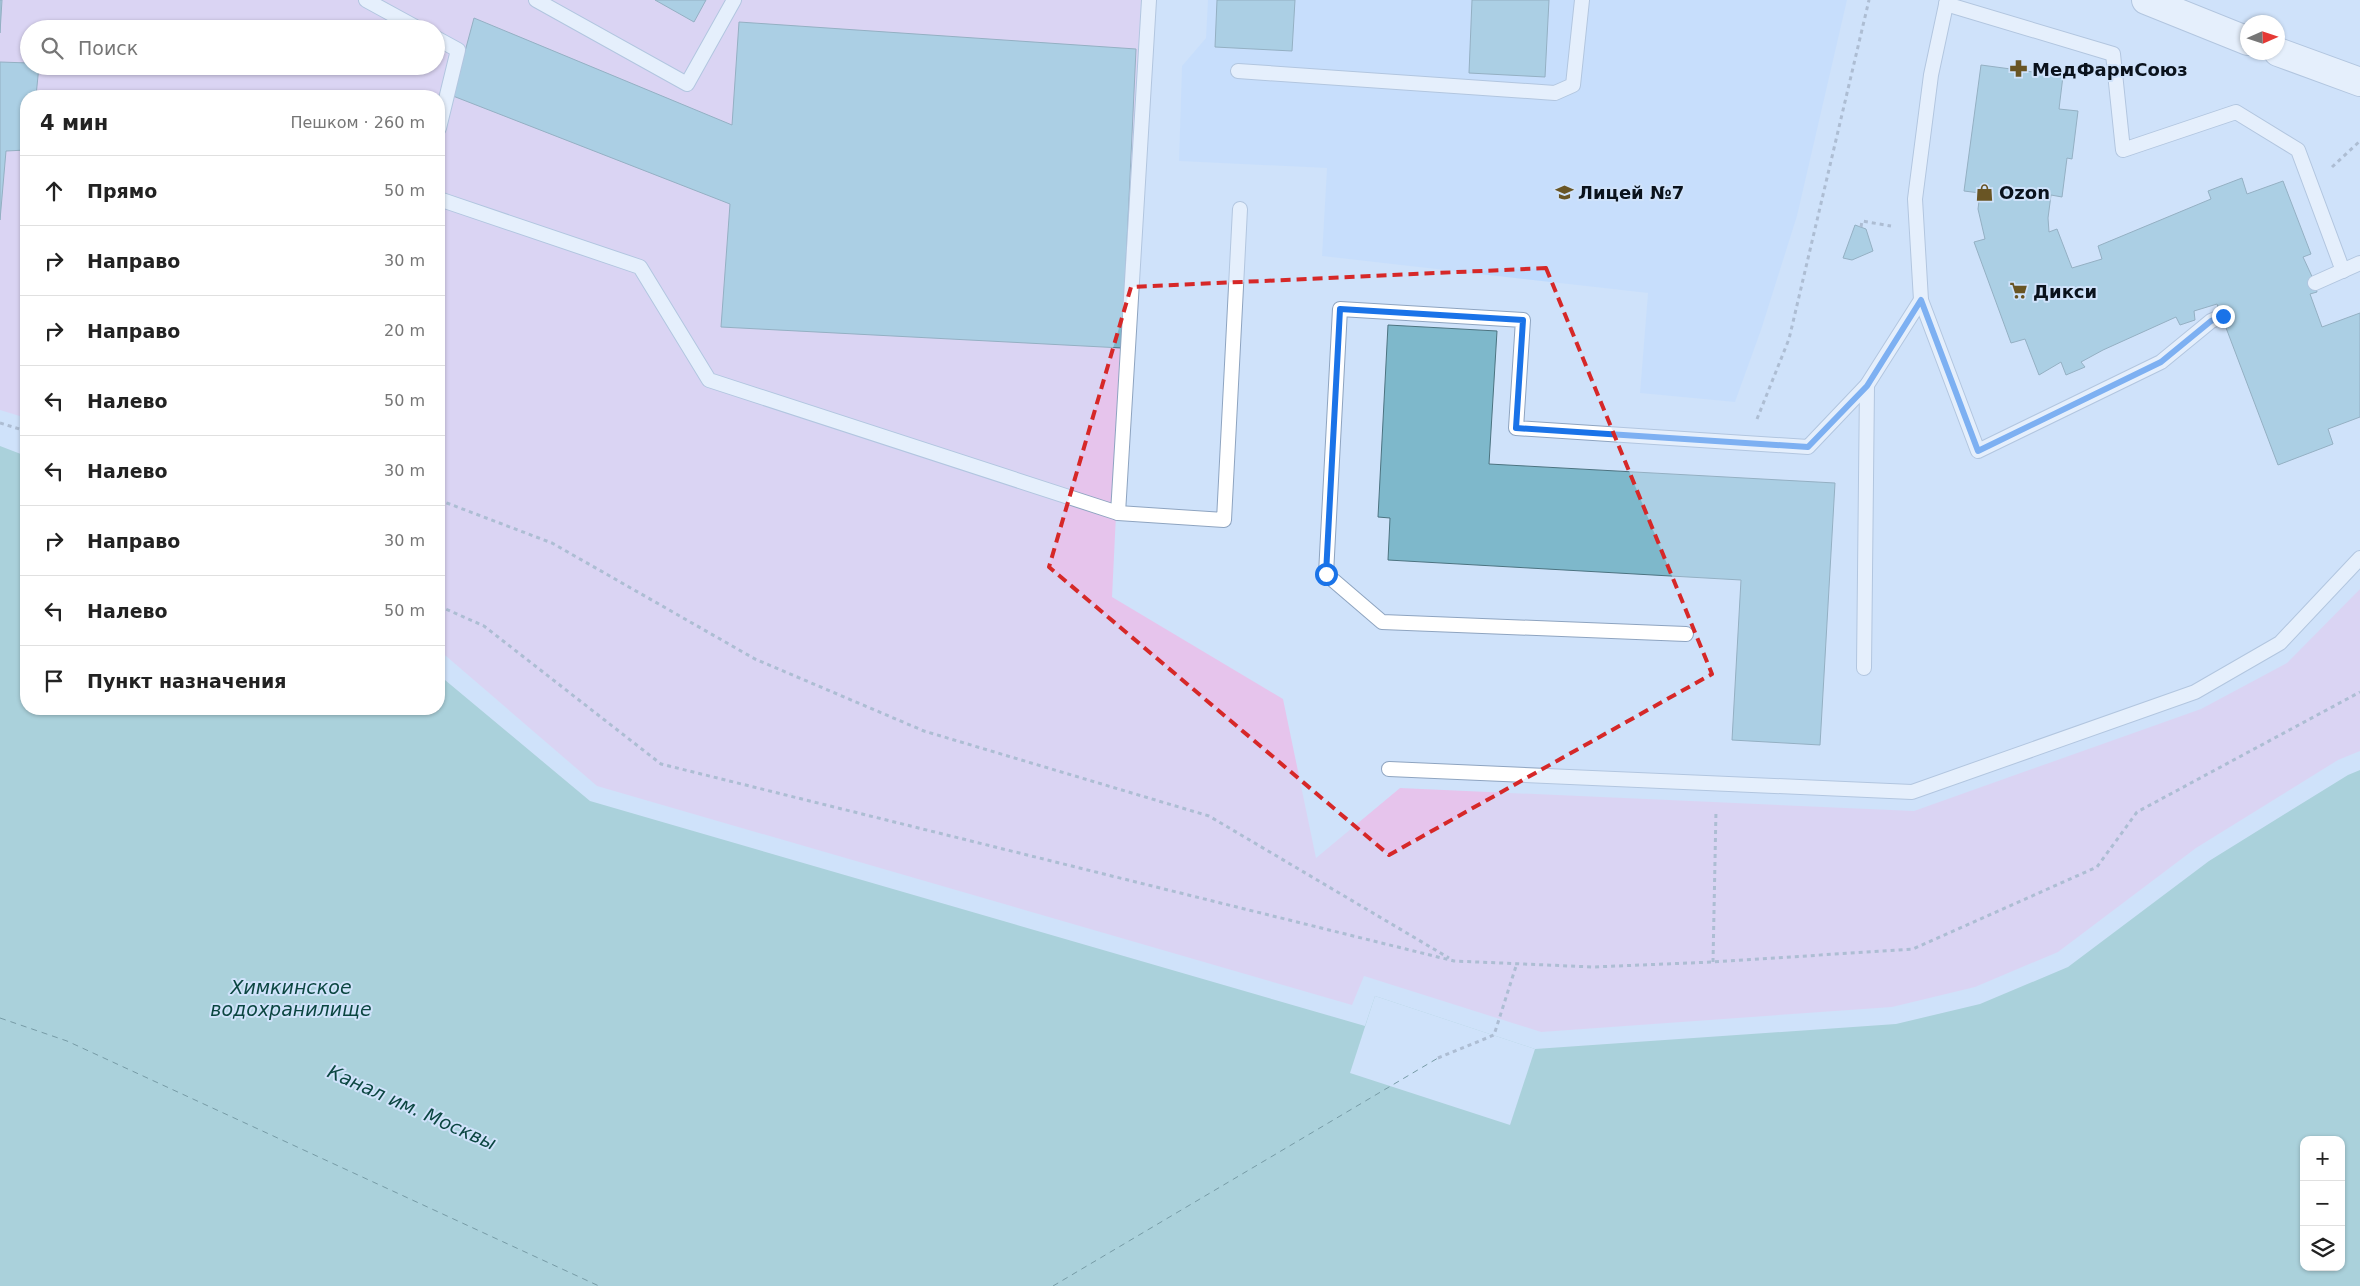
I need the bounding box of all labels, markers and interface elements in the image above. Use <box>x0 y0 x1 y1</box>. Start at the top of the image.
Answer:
north arrow <box>2240 15 2285 60</box>
search box <box>20 20 445 75</box>
icon: search <box>38 34 66 62</box>
text: Поиск <box>78 37 138 59</box>
pharmacy icon: МедФармСоюз <box>2008 59 2028 79</box>
place label: МедФармСоюз <box>2032 59 2188 80</box>
text: 4 мин <box>40 111 108 135</box>
text: Пешком · 260 m <box>290 113 425 132</box>
icon: ahead <box>40 177 68 205</box>
text: Прямо <box>87 180 157 202</box>
text: 50 m <box>384 181 425 200</box>
school or university icon: Лицей №7 <box>1554 182 1574 202</box>
place label: Лицей №7 <box>1578 182 1684 203</box>
shop icon: Ozon <box>1975 182 1995 202</box>
place label: Ozon <box>1999 182 2050 203</box>
icon: right <box>40 247 68 275</box>
text: Направо <box>87 250 180 272</box>
text: 30 m <box>384 251 425 270</box>
supermarket icon: Дикси <box>2009 281 2029 301</box>
place label: Дикси <box>2033 281 2097 302</box>
route end <box>2212 305 2235 328</box>
icon: right <box>40 317 68 345</box>
text: Направо <box>87 320 180 342</box>
text: 20 m <box>384 321 425 340</box>
icon: left <box>40 387 68 415</box>
text: Налево <box>87 390 168 412</box>
text: 50 m <box>384 391 425 410</box>
icon: left <box>40 457 68 485</box>
text: Налево <box>87 460 168 482</box>
text: 30 m <box>384 461 425 480</box>
icon: right <box>40 527 68 555</box>
text: Направо <box>87 530 180 552</box>
text: 30 m <box>384 531 425 550</box>
route start <box>1315 563 1338 586</box>
icon: left <box>40 597 68 625</box>
text: Налево <box>87 600 168 622</box>
text: 50 m <box>384 601 425 620</box>
icon: arrive <box>40 667 68 695</box>
text: Пункт назначения <box>87 670 286 692</box>
water label: Химкинское водохранилище <box>210 976 372 1020</box>
water label: Канал им. Москвы <box>324 1060 500 1154</box>
map controls <box>2300 1136 2345 1271</box>
button: + <box>2300 1136 2345 1181</box>
button: − <box>2300 1181 2345 1226</box>
button: layers <box>2300 1226 2345 1271</box>

